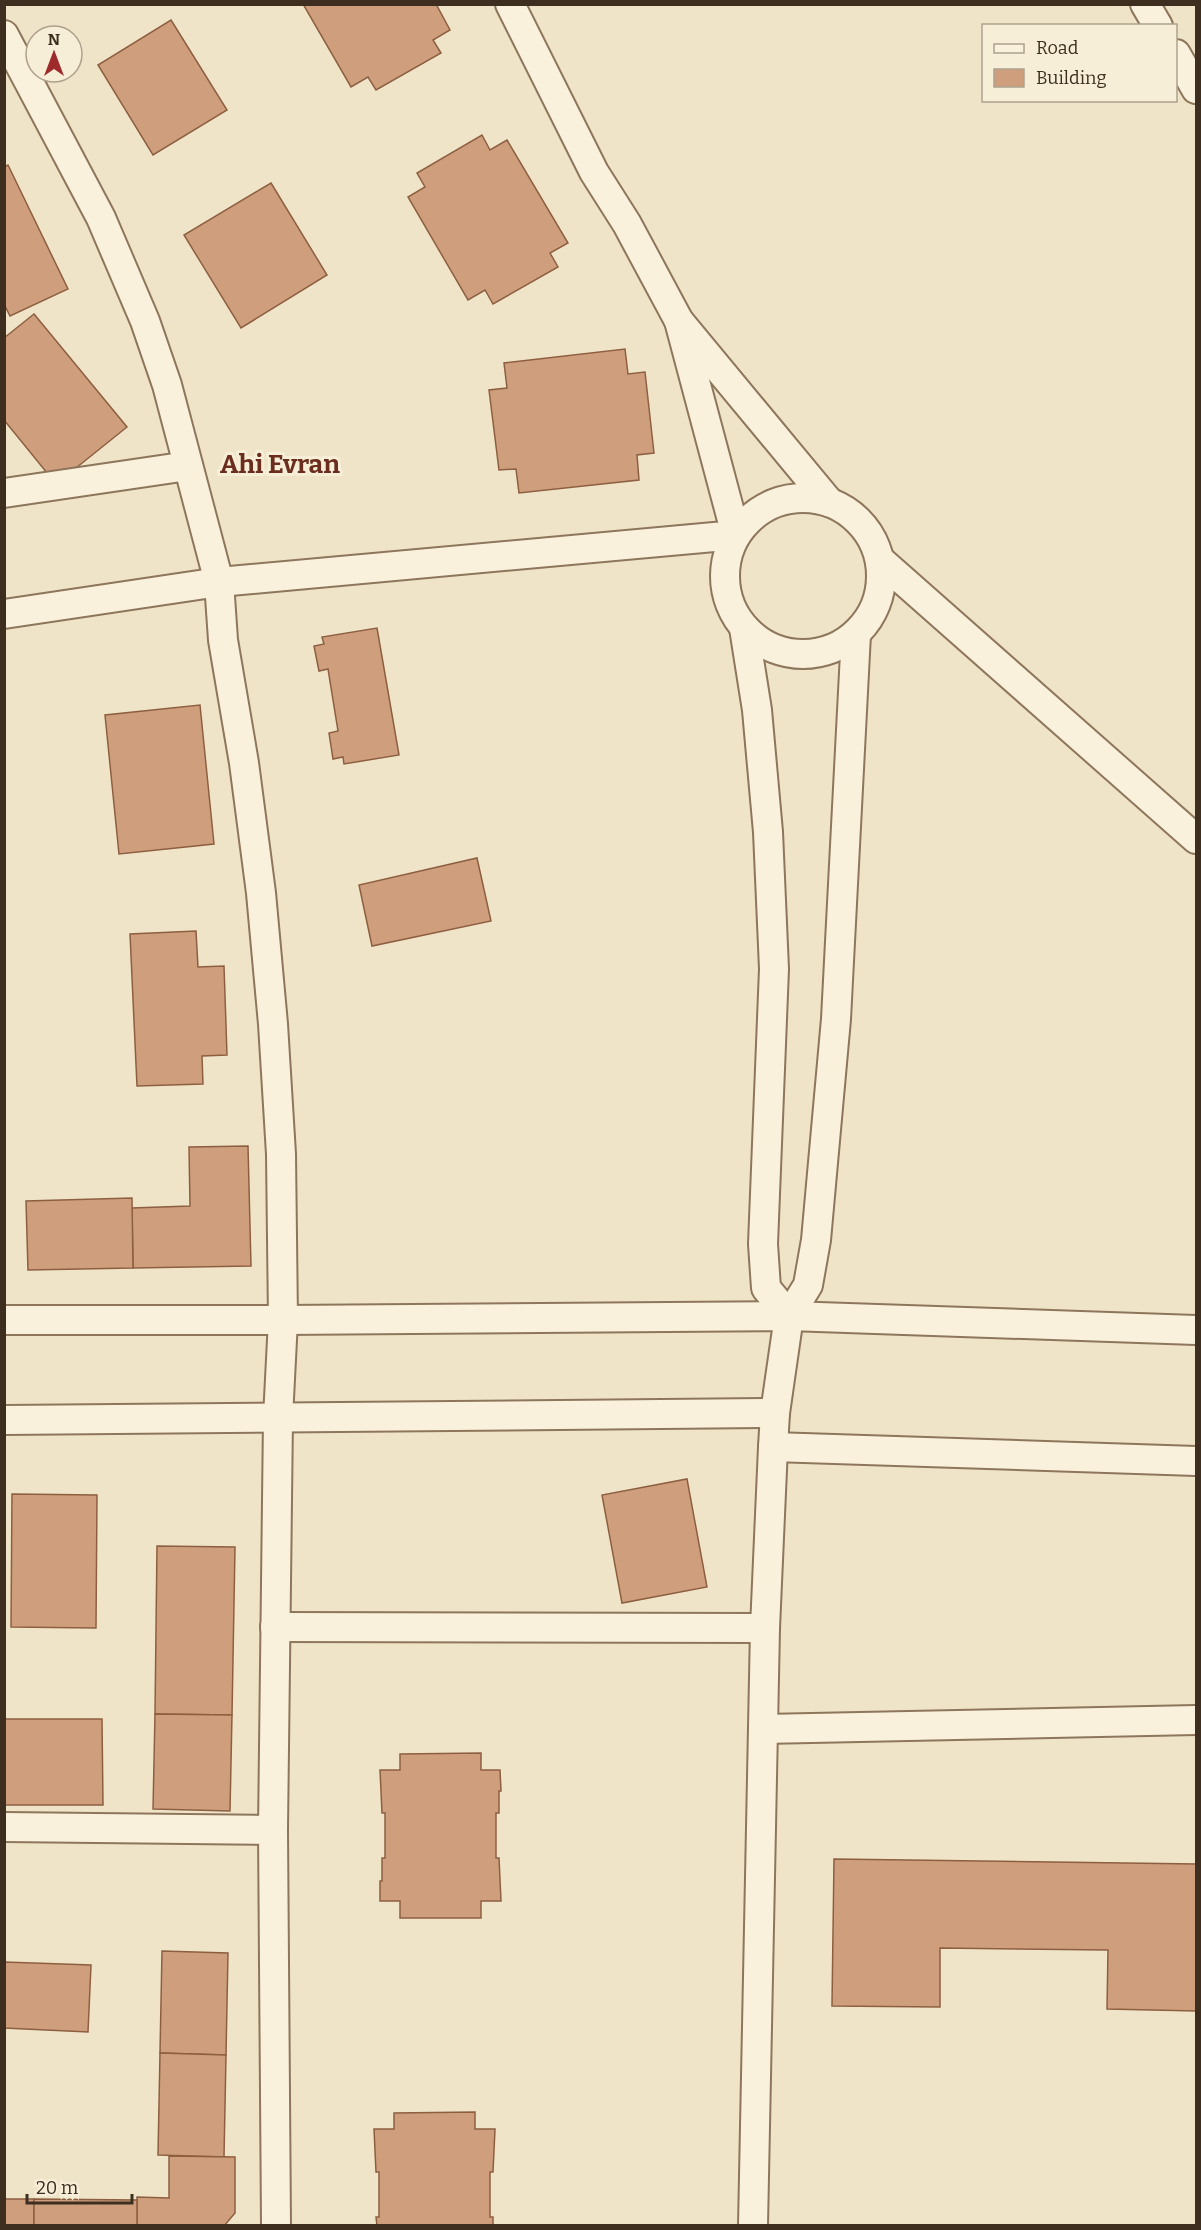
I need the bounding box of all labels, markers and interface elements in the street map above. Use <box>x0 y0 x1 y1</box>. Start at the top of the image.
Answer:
north arrow <box>24 24 84 84</box>
legend <box>982 24 1177 102</box>
text: N <box>48 30 60 49</box>
text: Road <box>1036 37 1079 59</box>
text: Building <box>1036 67 1107 89</box>
district label: Ahi Evran <box>220 449 340 480</box>
scale bar <box>27 2167 132 2205</box>
text: 20 m <box>36 2177 78 2199</box>

